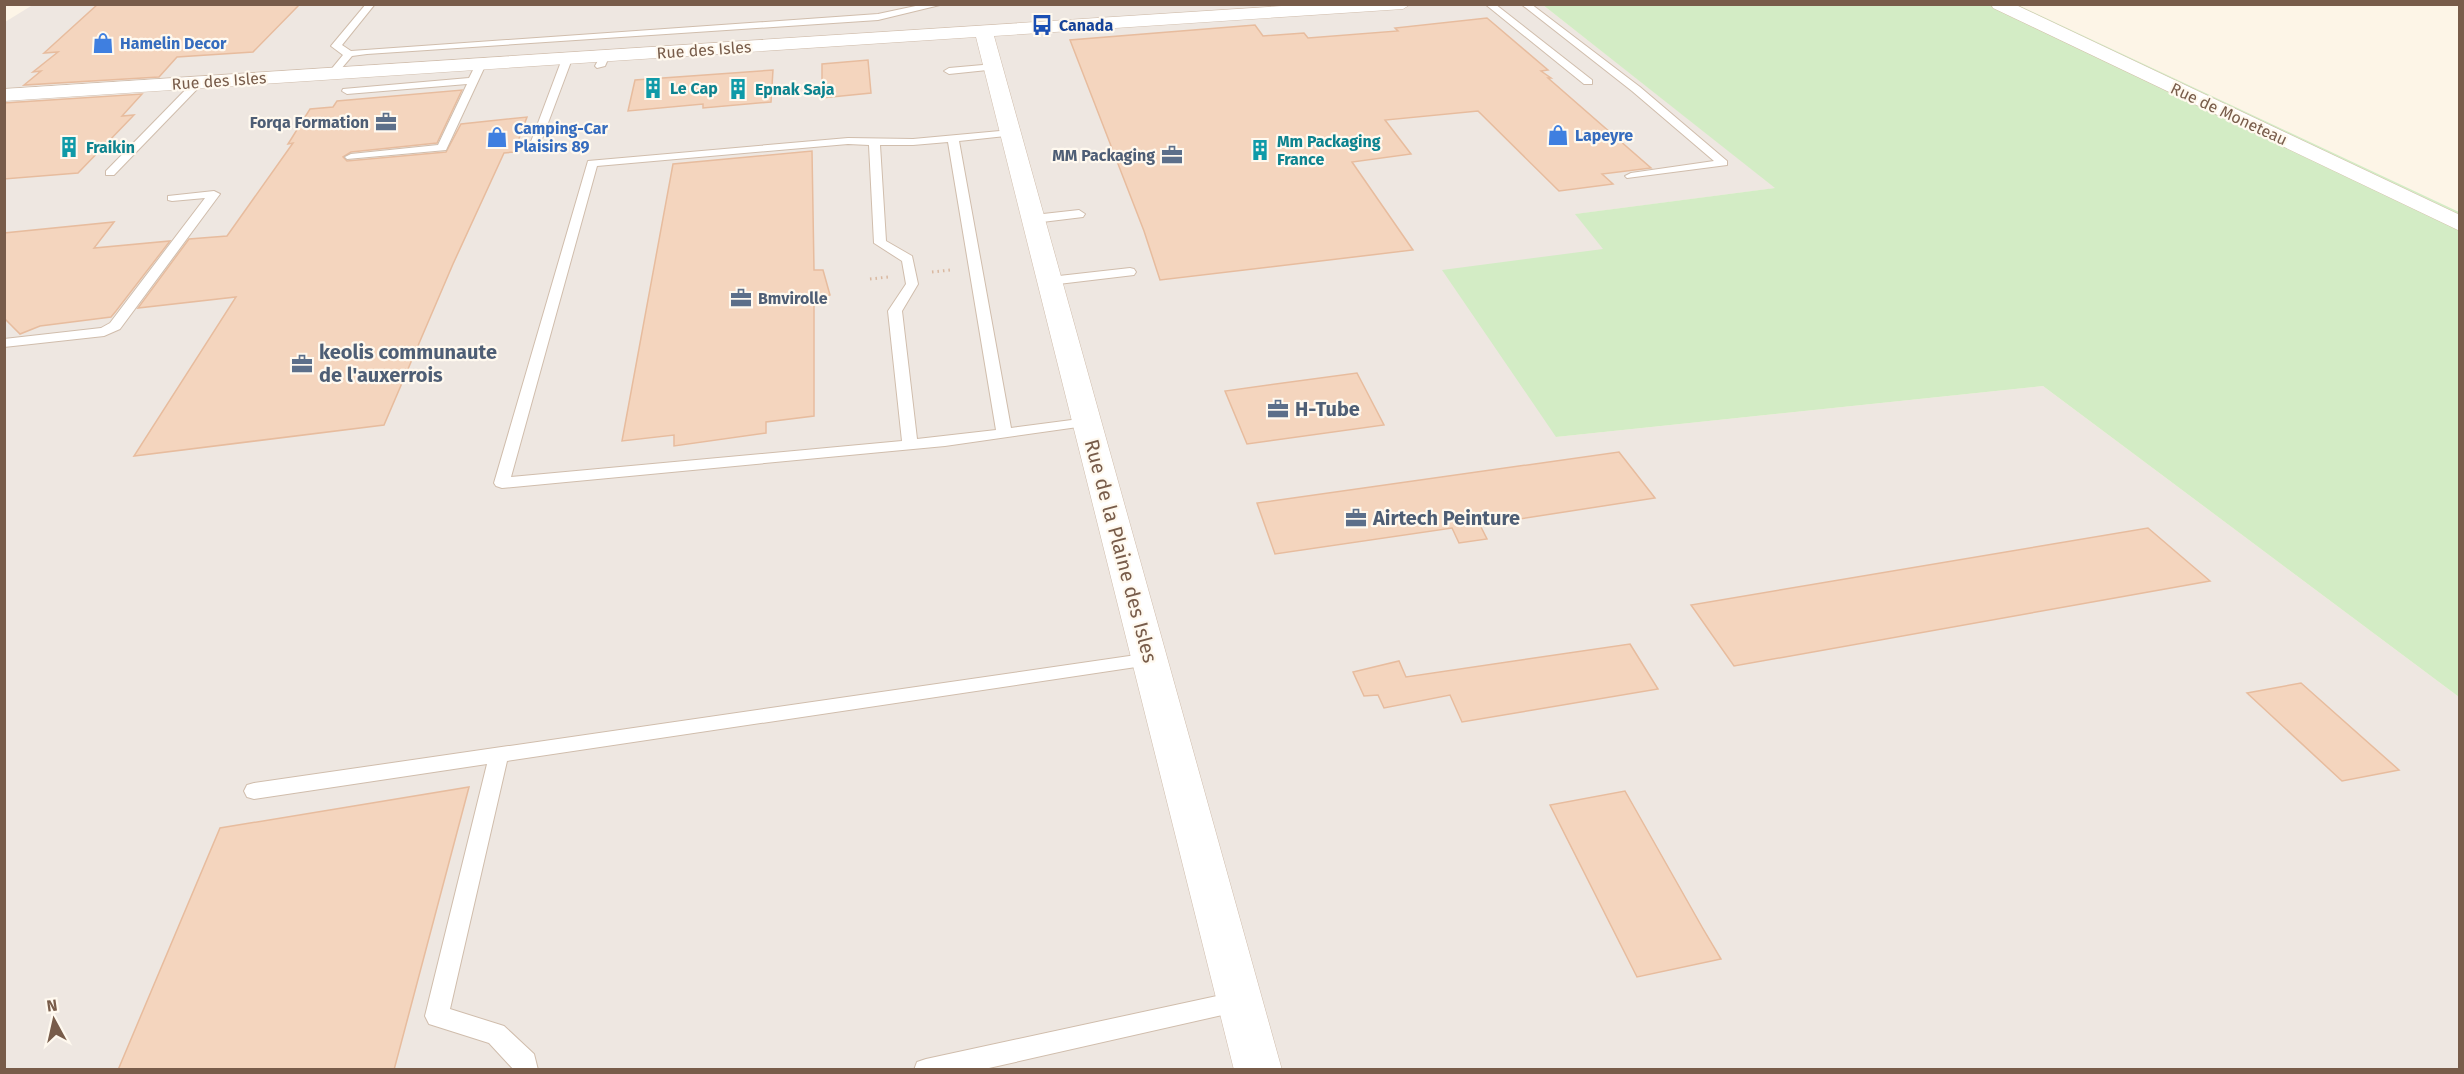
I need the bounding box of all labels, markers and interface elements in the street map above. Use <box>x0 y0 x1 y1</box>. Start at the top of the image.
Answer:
bus stop icon: Canada <box>1030 13 1054 37</box>
place label: Canada <box>1059 16 1113 35</box>
shop icon: Hamelin Decor <box>91 31 115 55</box>
place label: Hamelin Decor <box>120 34 227 53</box>
street label: Rue des Isles <box>656 37 752 63</box>
street label: Rue des Isles <box>171 68 267 94</box>
building icon: Le Cap <box>641 76 665 100</box>
building icon: Epnak Saja <box>726 77 750 101</box>
place label: Le Cap <box>670 79 718 98</box>
street label: Rue de Moneteau <box>2168 79 2290 149</box>
place label: Epnak Saja <box>755 80 835 99</box>
office icon: Forqa Formation <box>374 110 398 134</box>
place label: Forqa Formation <box>250 113 369 132</box>
place label: Camping-Car Plaisirs 89 <box>514 119 609 156</box>
shop icon: Lapeyre <box>1546 123 1570 147</box>
shop icon: Camping-Car Plaisirs 89 <box>485 125 509 149</box>
place label: Lapeyre <box>1575 126 1633 145</box>
place label: Mm Packaging France <box>1277 132 1381 169</box>
building icon: Fraikin <box>57 135 81 159</box>
place label: Fraikin <box>86 138 135 157</box>
building icon: Mm Packaging France <box>1248 138 1272 162</box>
office icon: MM Packaging <box>1160 143 1184 167</box>
place label: MM Packaging <box>1052 146 1155 165</box>
office icon: Bmvirolle <box>729 286 753 310</box>
place label: Bmvirolle <box>758 289 828 308</box>
place label: keolis communaute de l'auxerrois <box>319 340 497 387</box>
office icon: keolis communaute de l'auxerrois <box>290 352 314 376</box>
office icon: H-Tube <box>1266 397 1290 421</box>
place label: H-Tube <box>1295 397 1360 421</box>
street label: Rue de la Plaine des Isles <box>1080 437 1162 665</box>
office icon: Airtech Peinture <box>1344 506 1368 530</box>
place label: Airtech Peinture <box>1372 506 1520 530</box>
north arrow <box>24 990 84 1050</box>
text: N <box>45 995 59 1016</box>

